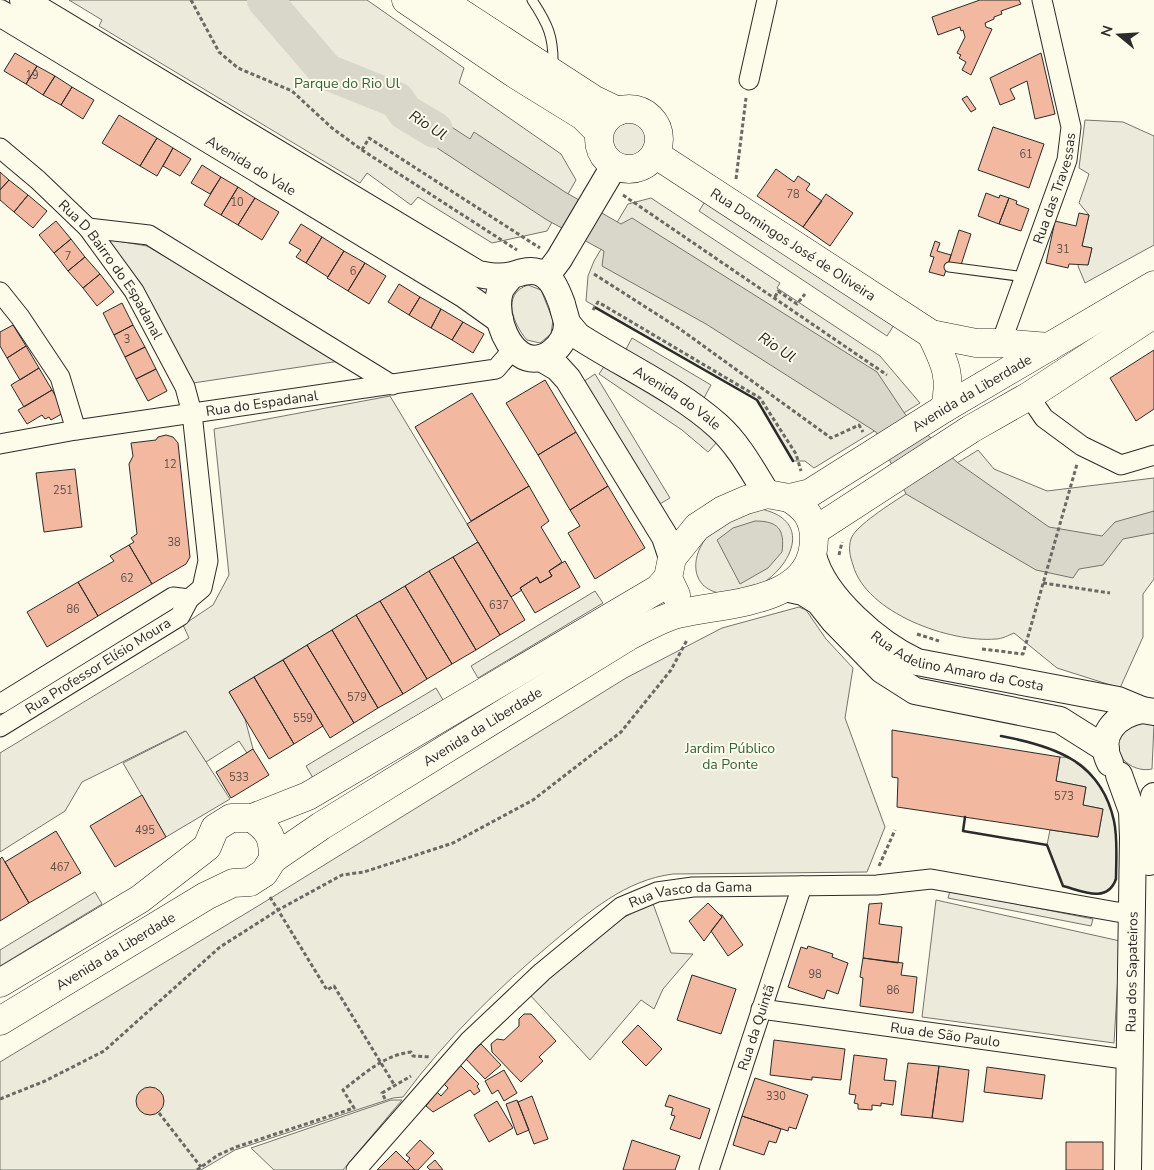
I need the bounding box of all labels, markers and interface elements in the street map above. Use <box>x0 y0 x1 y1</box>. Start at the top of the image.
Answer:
north arrow <box>1094 10 1144 60</box>
text: N <box>1096 23 1118 39</box>
house number: 19 <box>25 68 39 83</box>
park label: Parque do Rio Ul <box>294 74 401 93</box>
water label: Rio Ul <box>405 105 451 145</box>
street label: Avenida do Vale <box>203 131 300 200</box>
street label: Rua das Travessas <box>1028 131 1080 247</box>
house number: 61 <box>1019 147 1033 162</box>
street label: Rua Domingos José de Oliveira <box>707 183 880 305</box>
house number: 78 <box>786 187 800 202</box>
street label: Rua D Bairro do Espadanal <box>54 195 168 343</box>
house number: 10 <box>230 195 244 210</box>
house number: 31 <box>1056 242 1070 257</box>
house number: 7 <box>65 249 71 264</box>
house number: 6 <box>350 264 357 279</box>
water label: Rio Ul <box>754 327 800 367</box>
house number: 3 <box>124 332 130 347</box>
street label: Avenida da Liberdade <box>908 350 1035 436</box>
street label: Avenida do Vale <box>630 361 725 434</box>
street label: Rua do Espadanal <box>204 385 320 421</box>
house number: 12 <box>163 457 177 472</box>
house number: 251 <box>53 483 73 498</box>
house number: 38 <box>167 535 181 550</box>
house number: 62 <box>120 571 134 586</box>
house number: 637 <box>489 598 509 613</box>
house number: 86 <box>66 602 80 617</box>
street label: Rua Professor Elísio Moura <box>22 613 174 719</box>
street label: Rua Adelino Amaro da Costa <box>867 626 1045 695</box>
street label: Avenida da Liberdade <box>419 683 545 770</box>
house number: 579 <box>347 690 367 705</box>
house number: 559 <box>293 711 313 726</box>
park label: Jardim Público da Ponte <box>684 739 775 774</box>
house number: 533 <box>229 770 249 785</box>
house number: 573 <box>1054 789 1074 804</box>
house number: 495 <box>135 823 155 838</box>
house number: 467 <box>50 860 70 875</box>
street label: Rua Vasco da Gama <box>626 877 752 912</box>
street label: Avenida da Liberdade <box>52 907 179 995</box>
street label: Rua dos Sapateiros <box>1121 911 1143 1033</box>
house number: 98 <box>808 967 822 982</box>
street label: Rua da Quintã <box>733 982 779 1073</box>
house number: 86 <box>886 983 900 998</box>
street label: Rua de São Paulo <box>889 1017 1002 1051</box>
house number: 330 <box>766 1089 786 1104</box>

